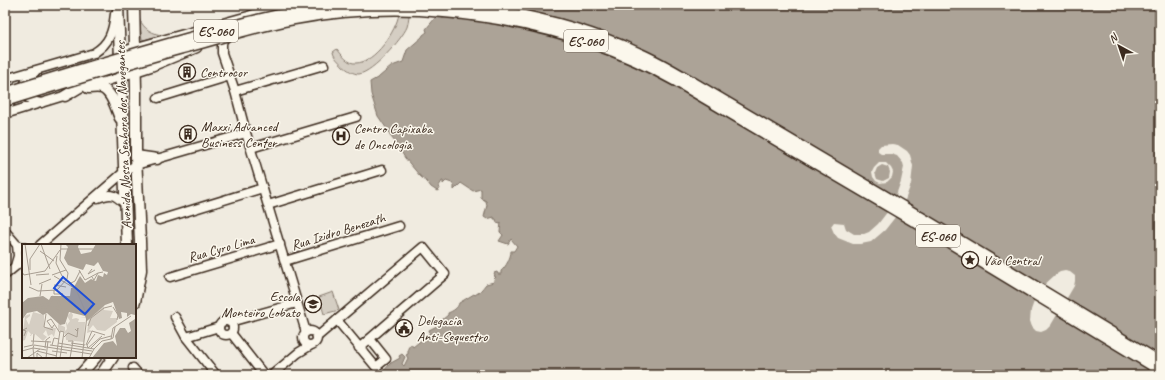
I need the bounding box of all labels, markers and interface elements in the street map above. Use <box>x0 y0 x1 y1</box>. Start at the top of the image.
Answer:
road number: ES-060 <box>194 20 238 42</box>
north arrow <box>1099 26 1139 66</box>
text: N <box>1105 29 1121 46</box>
road number: ES-060 <box>564 30 608 52</box>
street label: Avenida Nossa Senhora dos Navegantes <box>112 40 135 229</box>
building icon: Centrocor <box>177 62 197 82</box>
place label: Centrocor <box>200 64 248 81</box>
place label: Maxxi Advanced Business Center <box>201 118 280 151</box>
place label: Centro Capixaba de Oncologia <box>354 120 433 153</box>
building icon: Maxxi Advanced Business Center <box>178 124 198 144</box>
hospital icon: Centro Capixaba de Oncologia <box>331 126 351 146</box>
street label: Rua Izidro Benezath <box>289 209 389 254</box>
road number: ES-060 <box>916 225 960 247</box>
street label: Rua Cyro Lima <box>186 231 258 266</box>
inset map <box>22 244 136 358</box>
place icon: Vão Central <box>960 250 980 270</box>
place label: Vão Central <box>983 252 1042 269</box>
place label: Escola Monteiro Lobato <box>221 288 301 321</box>
school or university icon: Escola Monteiro Lobato <box>303 294 323 314</box>
place label: Delegacia Anti-Sequestro <box>417 312 489 345</box>
public building icon: Delegacia Anti-Sequestro <box>394 318 414 338</box>

